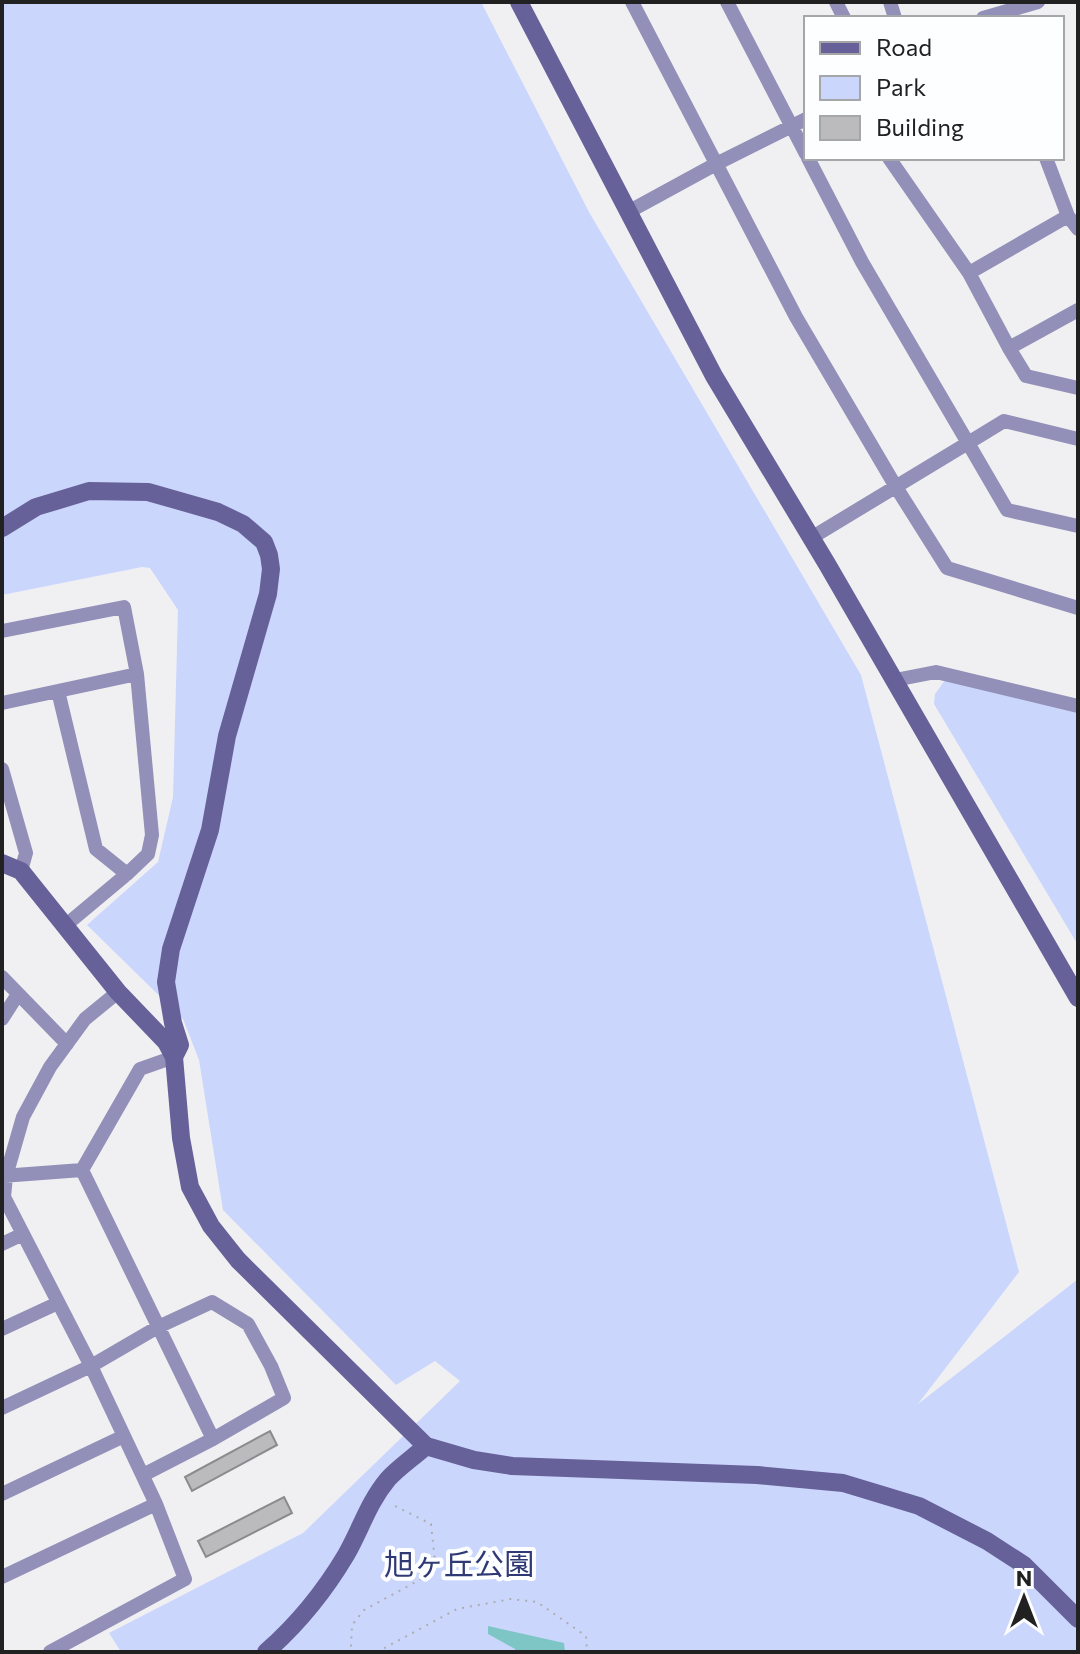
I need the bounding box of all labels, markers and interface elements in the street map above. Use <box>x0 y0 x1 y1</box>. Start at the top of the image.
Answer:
legend <box>804 16 1064 160</box>
text: Road <box>876 32 932 61</box>
text: Park <box>876 72 926 101</box>
text: Building <box>876 112 964 141</box>
park label: 旭ヶ丘公園 <box>384 1544 534 1581</box>
north arrow <box>984 1558 1064 1638</box>
text: N <box>1016 1564 1032 1591</box>

